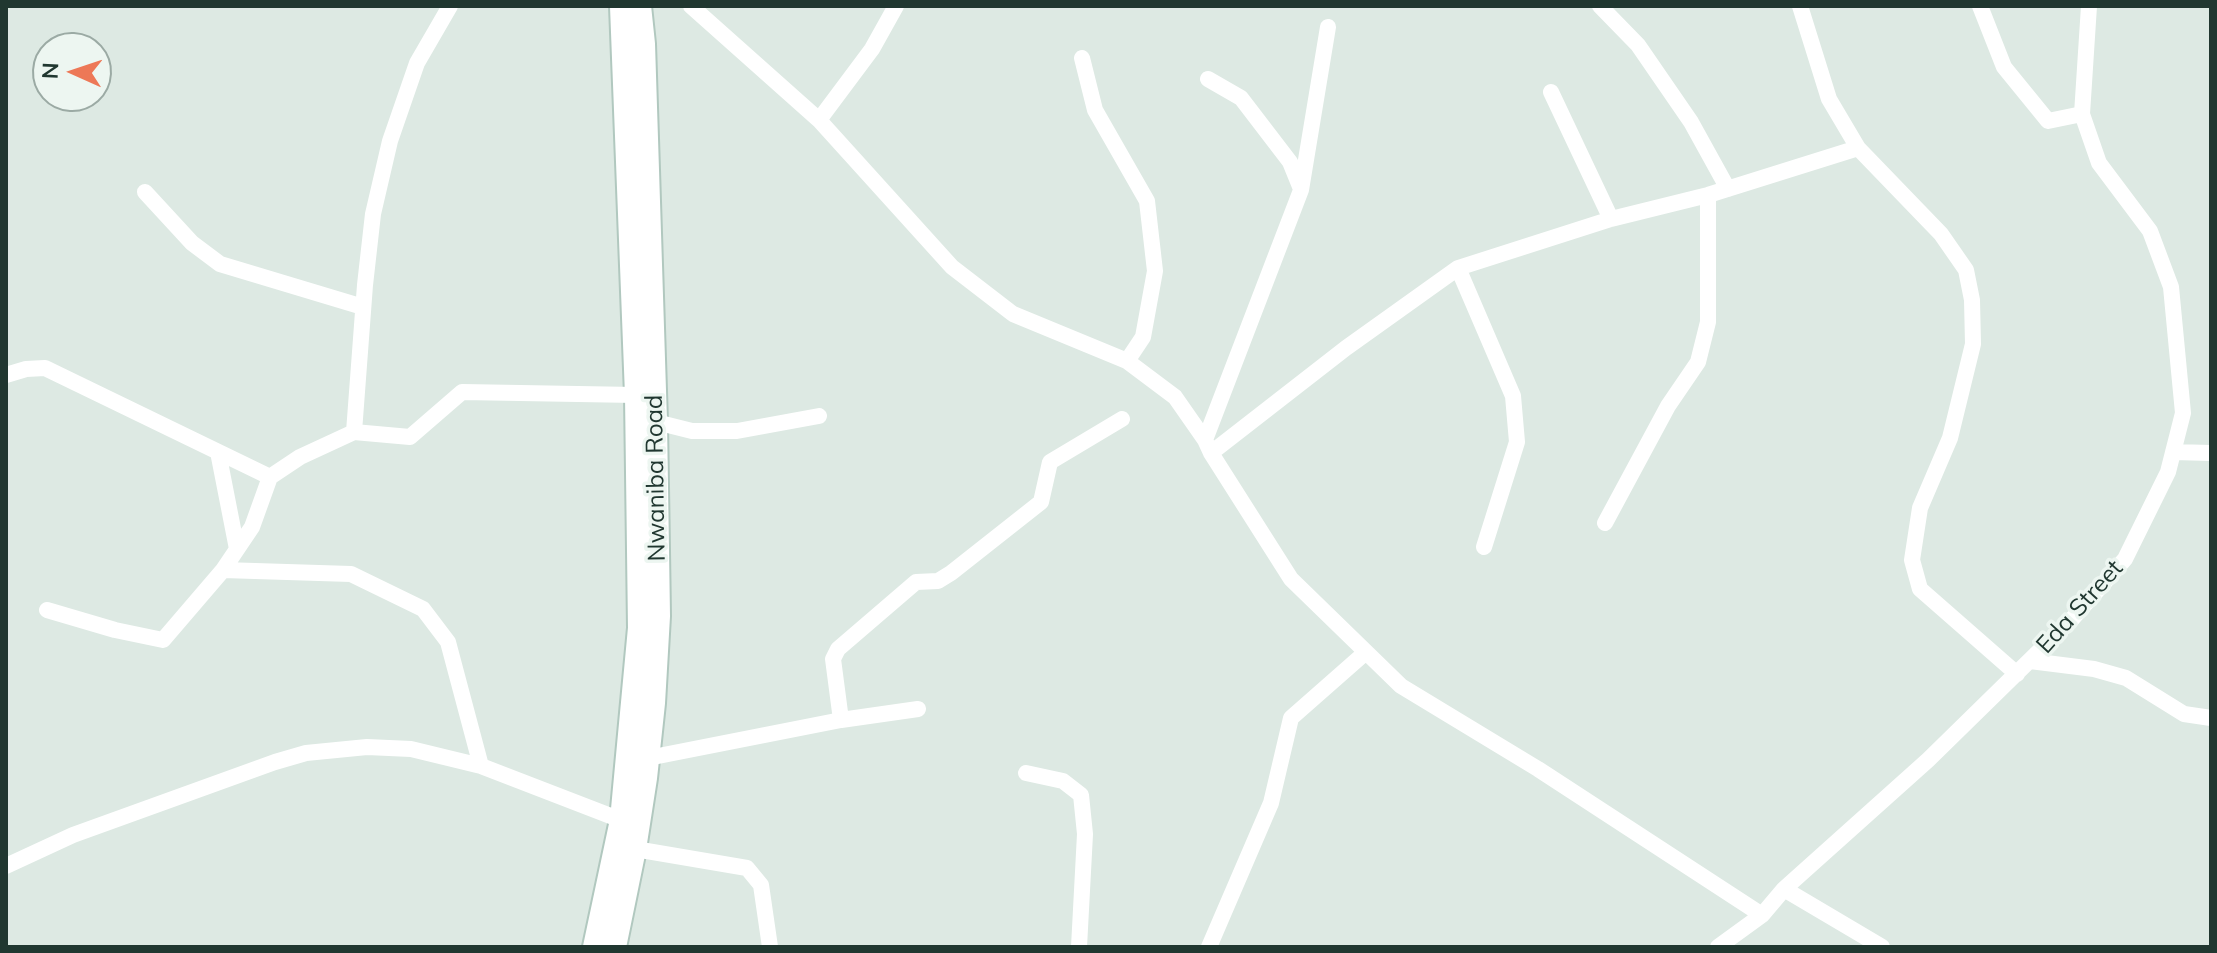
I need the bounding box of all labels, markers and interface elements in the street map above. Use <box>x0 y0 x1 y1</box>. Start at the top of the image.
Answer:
north arrow <box>32 32 112 112</box>
text: N <box>36 62 64 80</box>
street label: Nwaniba Road <box>640 394 672 562</box>
street label: Eda Street <box>2031 554 2129 660</box>

